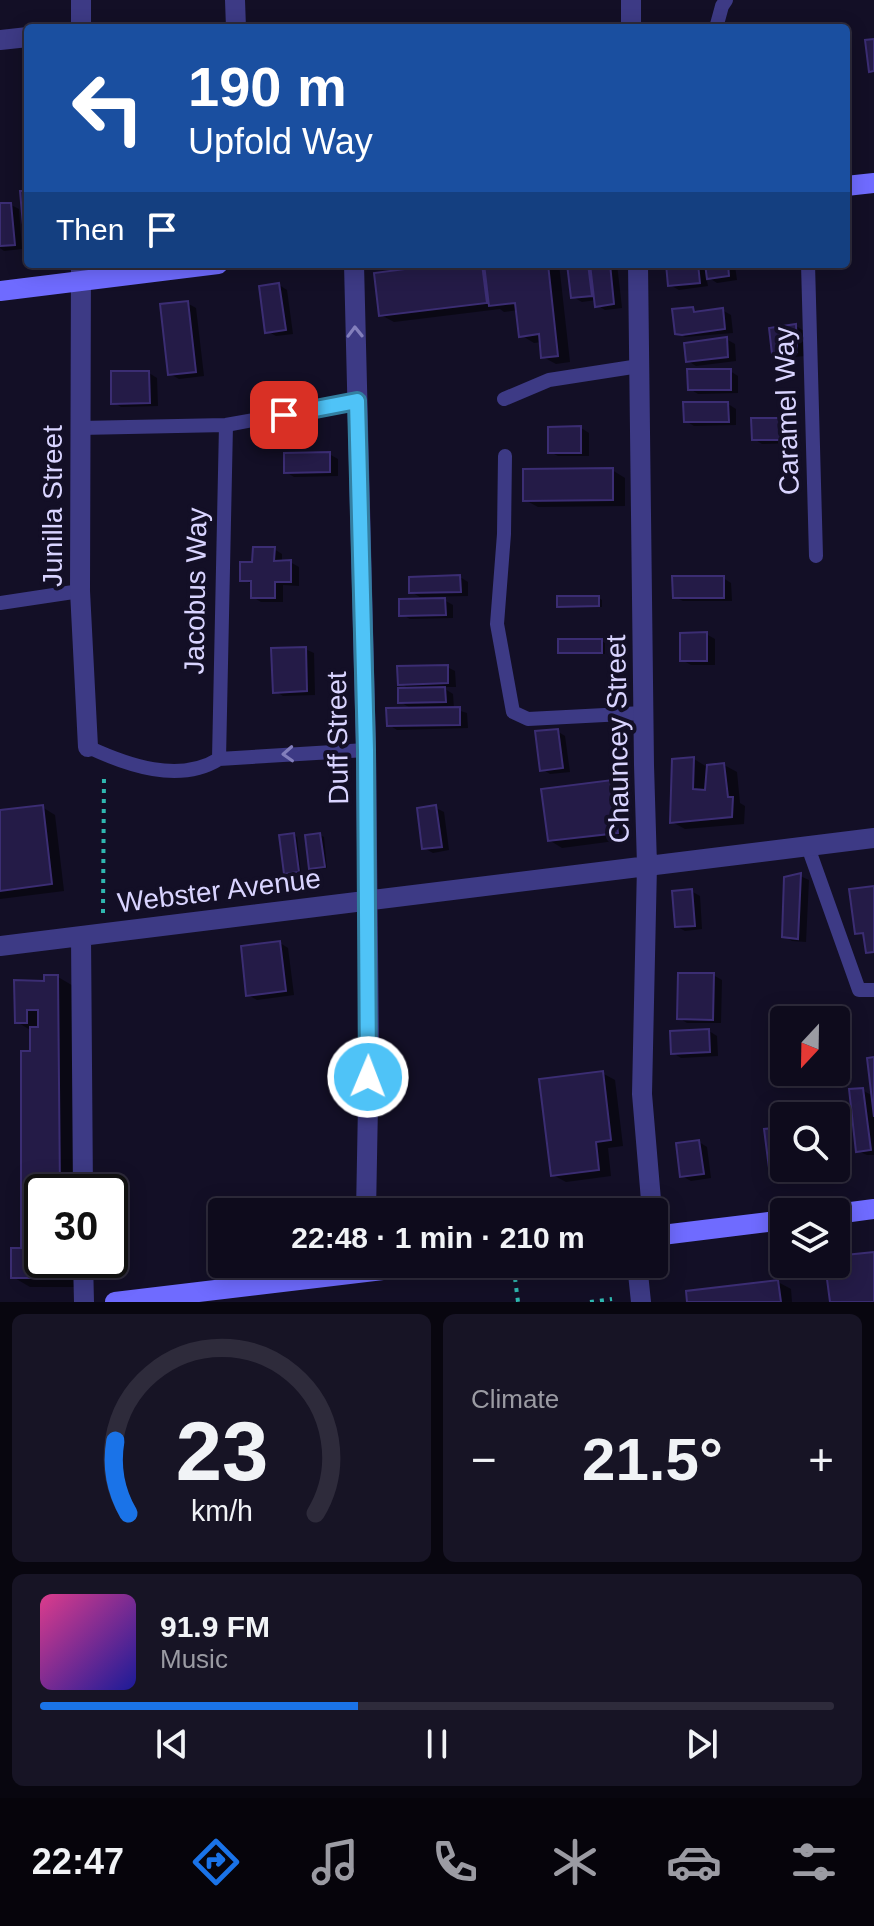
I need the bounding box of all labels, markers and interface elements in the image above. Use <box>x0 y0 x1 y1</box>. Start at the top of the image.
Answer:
text: 190 m <box>188 55 347 118</box>
icon: left <box>56 56 160 160</box>
text: Upfold Way <box>188 121 373 162</box>
icon: arrive <box>140 208 184 252</box>
text: Then <box>56 213 124 246</box>
one-way arrow <box>347 326 364 338</box>
street label: Caramel Way <box>768 326 805 496</box>
pin <box>250 381 318 449</box>
icon: arrive <box>262 393 306 437</box>
street label: Junilla Street <box>37 425 68 587</box>
street label: Jacobus Way <box>179 507 212 675</box>
street label: Chauncey Street <box>600 634 635 844</box>
street label: Duff Street <box>321 671 354 805</box>
one-way arrow <box>281 746 294 763</box>
street label: Webster Avenue <box>116 863 322 918</box>
north arrow <box>770 1006 850 1086</box>
map controls <box>770 1006 850 1278</box>
position arrow <box>326 1035 410 1119</box>
button: search <box>770 1102 850 1182</box>
speed limit sign: 30 <box>24 1174 128 1278</box>
button: layers <box>770 1198 850 1278</box>
text: 22:48 · 1 min · 210 m <box>291 1221 585 1254</box>
text: Climate <box>471 1384 559 1414</box>
text: 23 <box>175 1405 268 1498</box>
text: 21.5° <box>582 1426 723 1493</box>
text: − <box>471 1435 497 1484</box>
text: + <box>808 1435 834 1484</box>
text: km/h <box>191 1495 252 1527</box>
text: 91.9 FM <box>160 1610 270 1643</box>
text: Music <box>160 1644 228 1674</box>
icon: previous <box>150 1722 194 1766</box>
icon: pause <box>415 1722 459 1766</box>
icon: next <box>680 1722 724 1766</box>
icon: directions <box>188 1834 244 1890</box>
icon: music <box>307 1834 363 1890</box>
icon: phone <box>427 1834 483 1890</box>
icon: climate <box>547 1834 603 1890</box>
icon: car <box>666 1834 722 1890</box>
icon: filters <box>786 1834 842 1890</box>
text: 22:47 <box>32 1841 124 1882</box>

